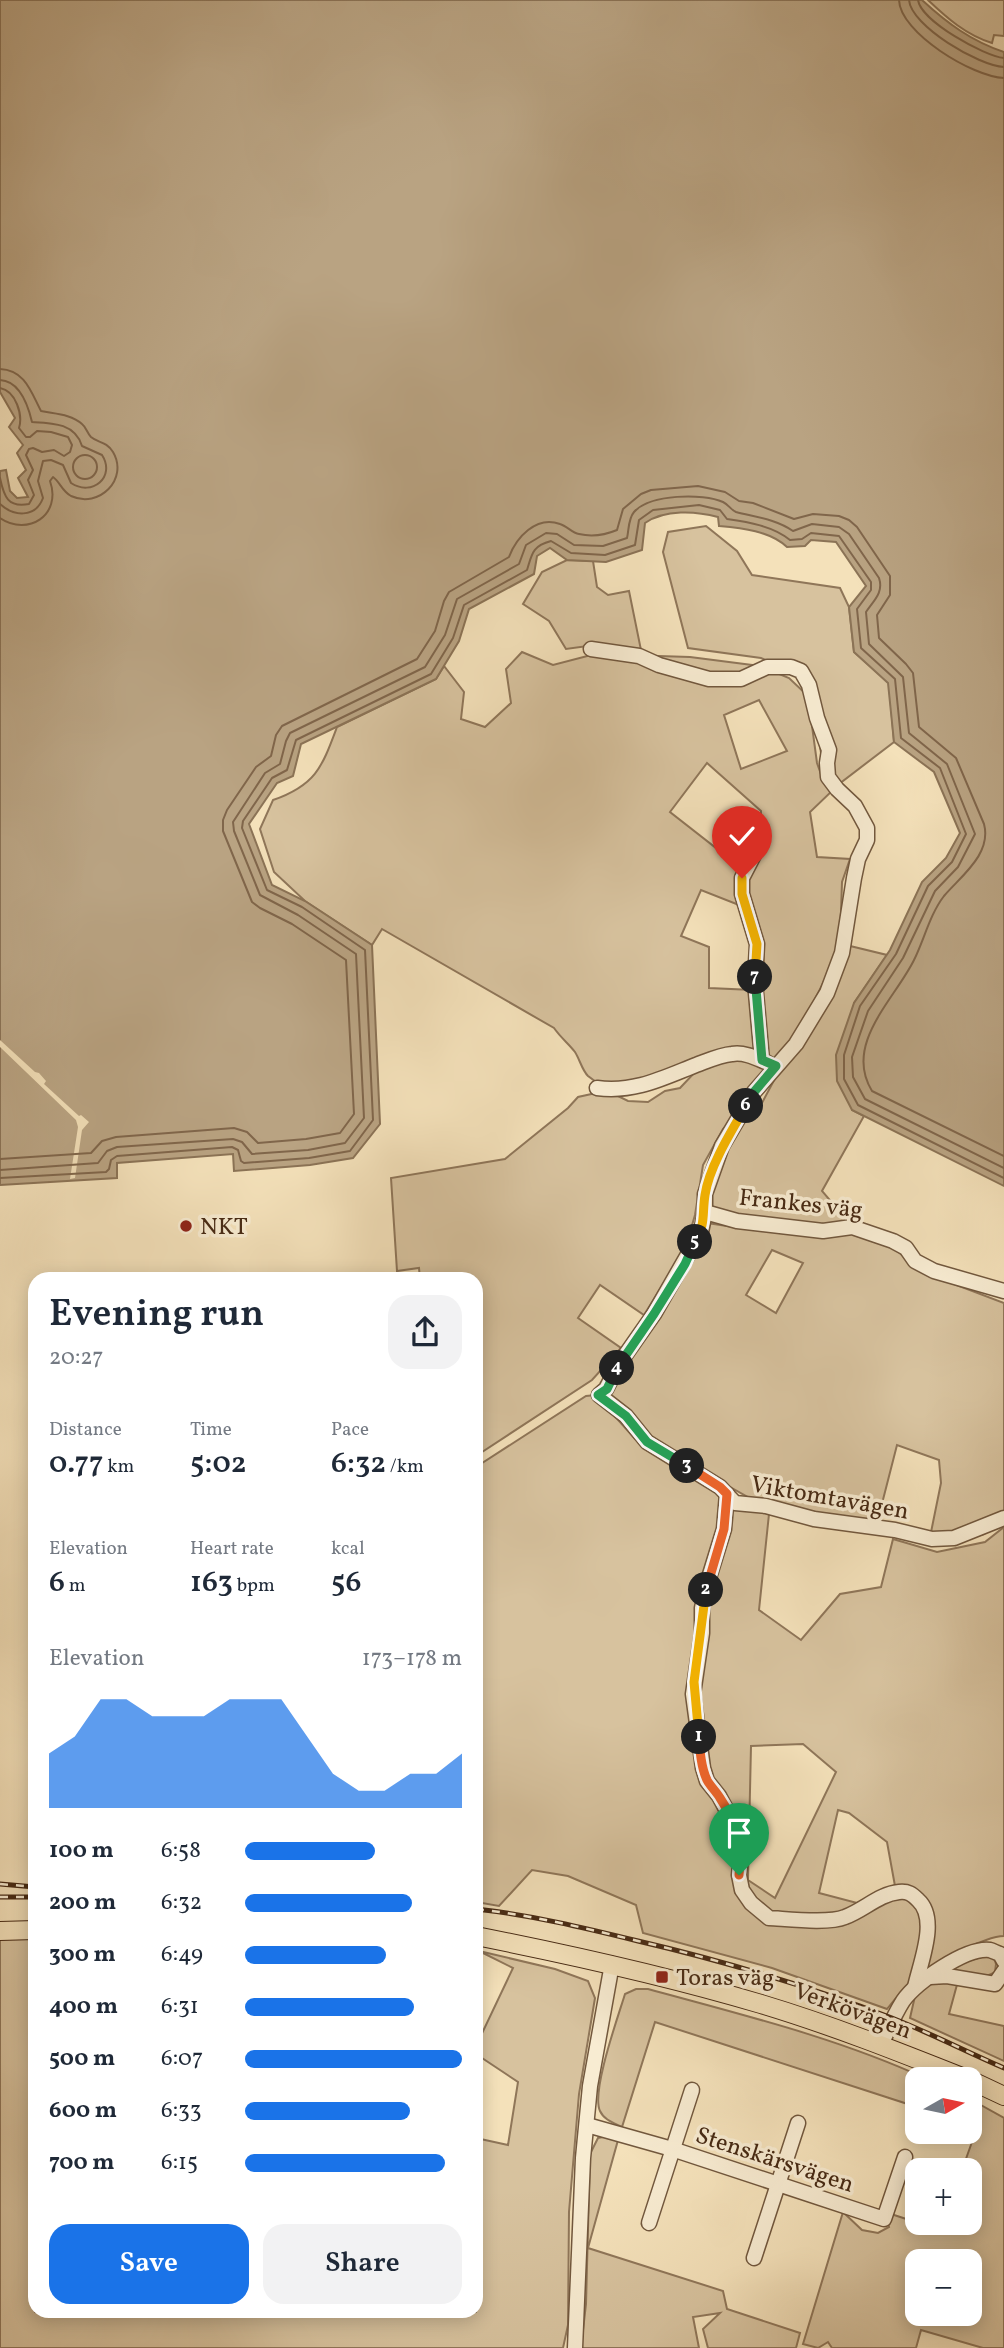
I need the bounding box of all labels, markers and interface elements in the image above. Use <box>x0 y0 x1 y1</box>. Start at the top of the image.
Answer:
pin <box>712 806 772 878</box>
icon: check <box>723 817 761 855</box>
pin: 7 <box>738 960 772 995</box>
text: 7 <box>750 963 759 989</box>
pin: 6 <box>728 1088 764 1124</box>
text: 6 <box>740 1092 751 1118</box>
street label: Frankes väg <box>737 1182 864 1228</box>
place label: NKT <box>200 1211 248 1245</box>
marker: NKT <box>178 1218 194 1234</box>
pin: 5 <box>678 1224 712 1260</box>
text: 5 <box>690 1228 699 1254</box>
text: Evening run <box>49 1289 264 1342</box>
button: share <box>388 1295 462 1369</box>
text: 20:27 <box>49 1342 103 1374</box>
pin: 4 <box>600 1350 634 1386</box>
text: 4 <box>611 1354 622 1380</box>
text: Distance <box>49 1417 122 1443</box>
text: Time <box>190 1417 232 1443</box>
text: Pace <box>331 1417 369 1443</box>
text: 0.77 <box>49 1443 103 1485</box>
text: 5:02 <box>190 1443 246 1485</box>
text: 6:32 <box>331 1443 386 1485</box>
pin: 3 <box>670 1448 704 1484</box>
text: 3 <box>682 1452 691 1478</box>
text: km <box>103 1454 134 1480</box>
text: /km <box>386 1454 424 1480</box>
street label: Viktomtavägen <box>748 1468 911 1530</box>
text: Elevation <box>49 1536 128 1562</box>
text: Heart rate <box>190 1536 274 1562</box>
text: kcal <box>331 1536 365 1562</box>
text: 6 <box>49 1562 65 1604</box>
text: 163 <box>190 1562 233 1604</box>
text: 56 <box>331 1562 361 1604</box>
pin: 2 <box>688 1572 724 1608</box>
text: m <box>65 1573 86 1599</box>
text: bpm <box>233 1573 275 1599</box>
text: 2 <box>701 1576 710 1602</box>
text: Elevation <box>49 1643 145 1675</box>
text: 173–178 m <box>362 1643 462 1675</box>
pin: 1 <box>682 1720 716 1754</box>
text: 1 <box>695 1723 702 1749</box>
pin <box>709 1803 769 1875</box>
icon: arrive <box>720 1814 758 1852</box>
text: 100 m <box>49 1835 114 1867</box>
text: 6:58 <box>161 1835 201 1867</box>
text: 200 m <box>49 1887 116 1919</box>
text: 6:32 <box>161 1887 202 1919</box>
text: 300 m <box>49 1939 116 1971</box>
text: 6:49 <box>161 1939 203 1971</box>
place label: Toras väg <box>676 1962 774 1996</box>
marker: Toras väg <box>654 1969 670 1985</box>
street label: Verkövägen <box>788 1975 916 2049</box>
text: 400 m <box>49 1991 118 2023</box>
text: 6:31 <box>161 1991 199 2023</box>
text: 500 m <box>49 2043 115 2075</box>
text: 6:07 <box>161 2043 203 2075</box>
north arrow <box>905 2067 982 2144</box>
map controls <box>905 2067 982 2326</box>
text: 600 m <box>49 2095 117 2127</box>
text: 6:33 <box>161 2095 202 2127</box>
street label: Stenskärsvägen <box>691 2119 858 2203</box>
text: 700 m <box>49 2147 115 2179</box>
text: 6:15 <box>161 2147 198 2179</box>
button: + <box>905 2158 982 2235</box>
button: Save <box>49 2224 249 2304</box>
button: Share <box>263 2224 462 2304</box>
button: − <box>905 2249 982 2326</box>

